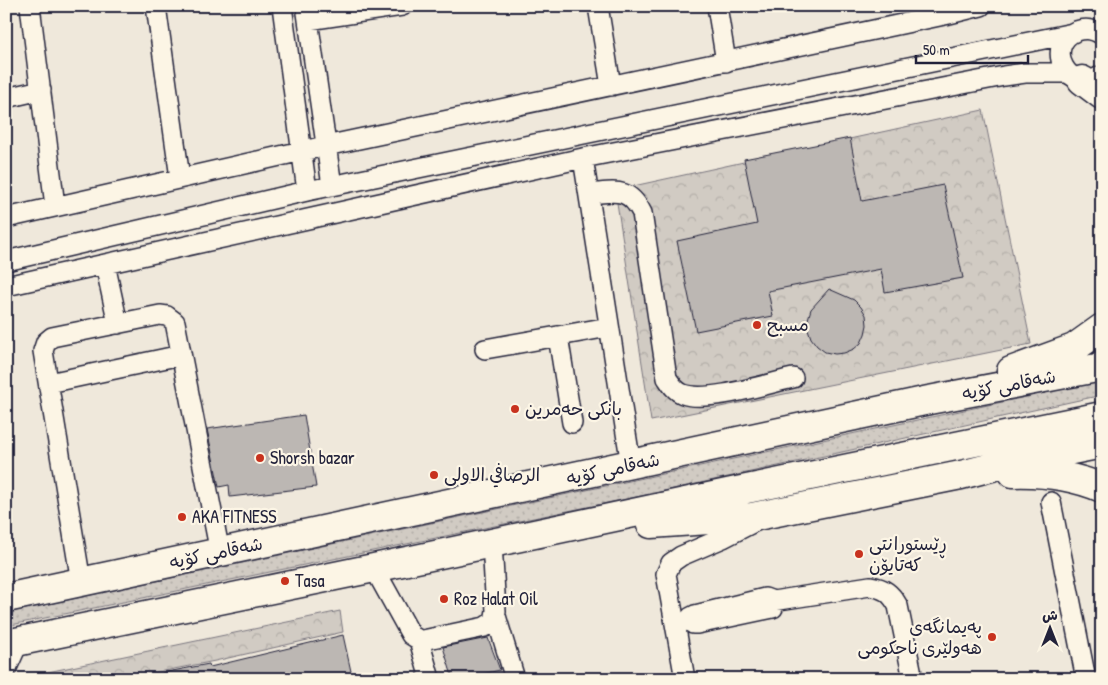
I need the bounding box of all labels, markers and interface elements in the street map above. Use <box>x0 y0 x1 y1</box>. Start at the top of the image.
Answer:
scale bar <box>916 32 1028 64</box>
text: 50 m <box>923 39 950 60</box>
place label: مسبح <box>767 312 809 337</box>
marker: مسبح <box>751 319 763 331</box>
street label: شەقامی کۆیە <box>960 363 1058 406</box>
place label: بانكی حه‌مرین <box>525 396 622 421</box>
marker: بانكی حه‌مرین <box>509 403 521 415</box>
place label: Shorsh bazar <box>270 445 355 470</box>
street label: شەقامی کۆیە <box>564 446 662 491</box>
marker: Shorsh bazar <box>254 452 266 464</box>
place label: الرصافي الاولى <box>444 462 540 488</box>
marker: الرصافي الاولى <box>428 469 440 481</box>
place label: AKA FITNESS <box>192 504 277 529</box>
marker: AKA FITNESS <box>176 511 188 523</box>
street label: شەقامی کۆیە <box>167 530 265 575</box>
place label: ڕێستورانتی کەتایۆن <box>869 531 947 577</box>
marker: ڕێستورانتی کەتایۆن <box>853 548 865 560</box>
place label: Tasa <box>295 568 324 593</box>
marker: Tasa <box>279 575 291 587</box>
place label: Roz Halat Oil <box>454 586 538 611</box>
marker: Roz Halat Oil <box>438 593 450 605</box>
north arrow <box>1026 602 1076 652</box>
text: ش <box>1042 605 1058 624</box>
place label: پەیمانگەی هەولێری ناحکومی <box>858 614 982 660</box>
marker: پەیمانگەی هەولێری ناحکومی <box>986 631 998 643</box>

